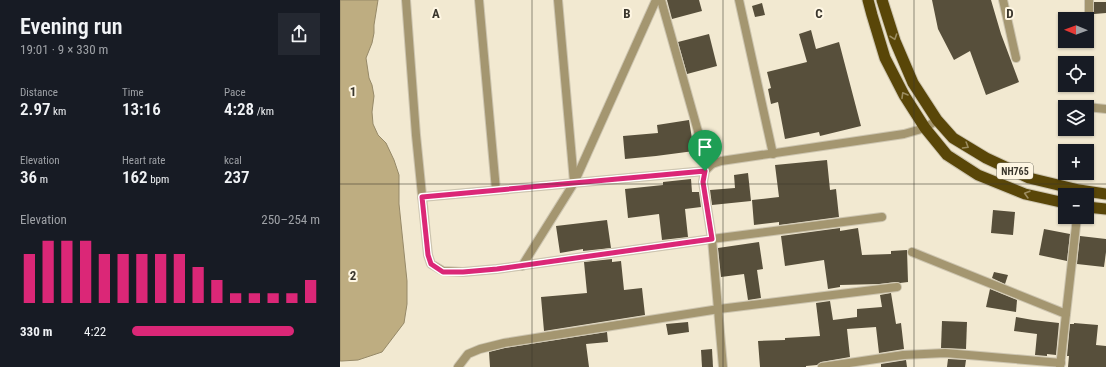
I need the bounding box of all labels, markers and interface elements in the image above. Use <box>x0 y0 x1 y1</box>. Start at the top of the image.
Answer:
text: A <box>432 6 440 21</box>
text: B <box>623 6 631 21</box>
text: C <box>815 6 823 21</box>
text: D <box>1006 6 1014 21</box>
north arrow <box>1058 12 1094 48</box>
map controls <box>1058 12 1094 224</box>
button: share <box>278 13 320 55</box>
text: Evening run <box>20 14 122 39</box>
one-way arrow <box>889 33 898 40</box>
text: 19:01 · 9 × 330 m <box>20 42 108 57</box>
button: locate <box>1058 56 1094 92</box>
text: 1 <box>350 84 356 99</box>
text: Distance <box>20 86 58 99</box>
text: Time <box>122 86 144 99</box>
text: Pace <box>224 86 246 99</box>
one-way arrow <box>901 92 909 99</box>
text: 2.97 <box>20 99 51 119</box>
text: 13:16 <box>122 99 161 119</box>
text: 4:28 <box>224 99 254 119</box>
button: layers <box>1058 100 1094 136</box>
text: km <box>51 105 66 118</box>
text: /km <box>254 105 274 118</box>
pin <box>688 130 722 171</box>
icon: arrive <box>694 136 716 158</box>
one-way arrow <box>962 141 969 148</box>
button: + <box>1058 144 1094 180</box>
text: Elevation <box>20 154 60 167</box>
text: Heart rate <box>122 154 165 167</box>
text: kcal <box>224 154 242 167</box>
road number: NH765 <box>997 163 1033 179</box>
text: 36 <box>20 167 37 187</box>
text: 162 <box>122 167 148 187</box>
text: 237 <box>224 167 250 187</box>
text: m <box>37 173 48 186</box>
text: bpm <box>148 173 169 186</box>
button: − <box>1058 188 1094 224</box>
one-way arrow <box>1024 190 1031 199</box>
text: Elevation <box>20 212 67 227</box>
text: 250–254 m <box>261 212 320 227</box>
text: 2 <box>350 268 357 283</box>
text: 330 m <box>20 324 52 339</box>
text: 4:22 <box>84 324 106 339</box>

